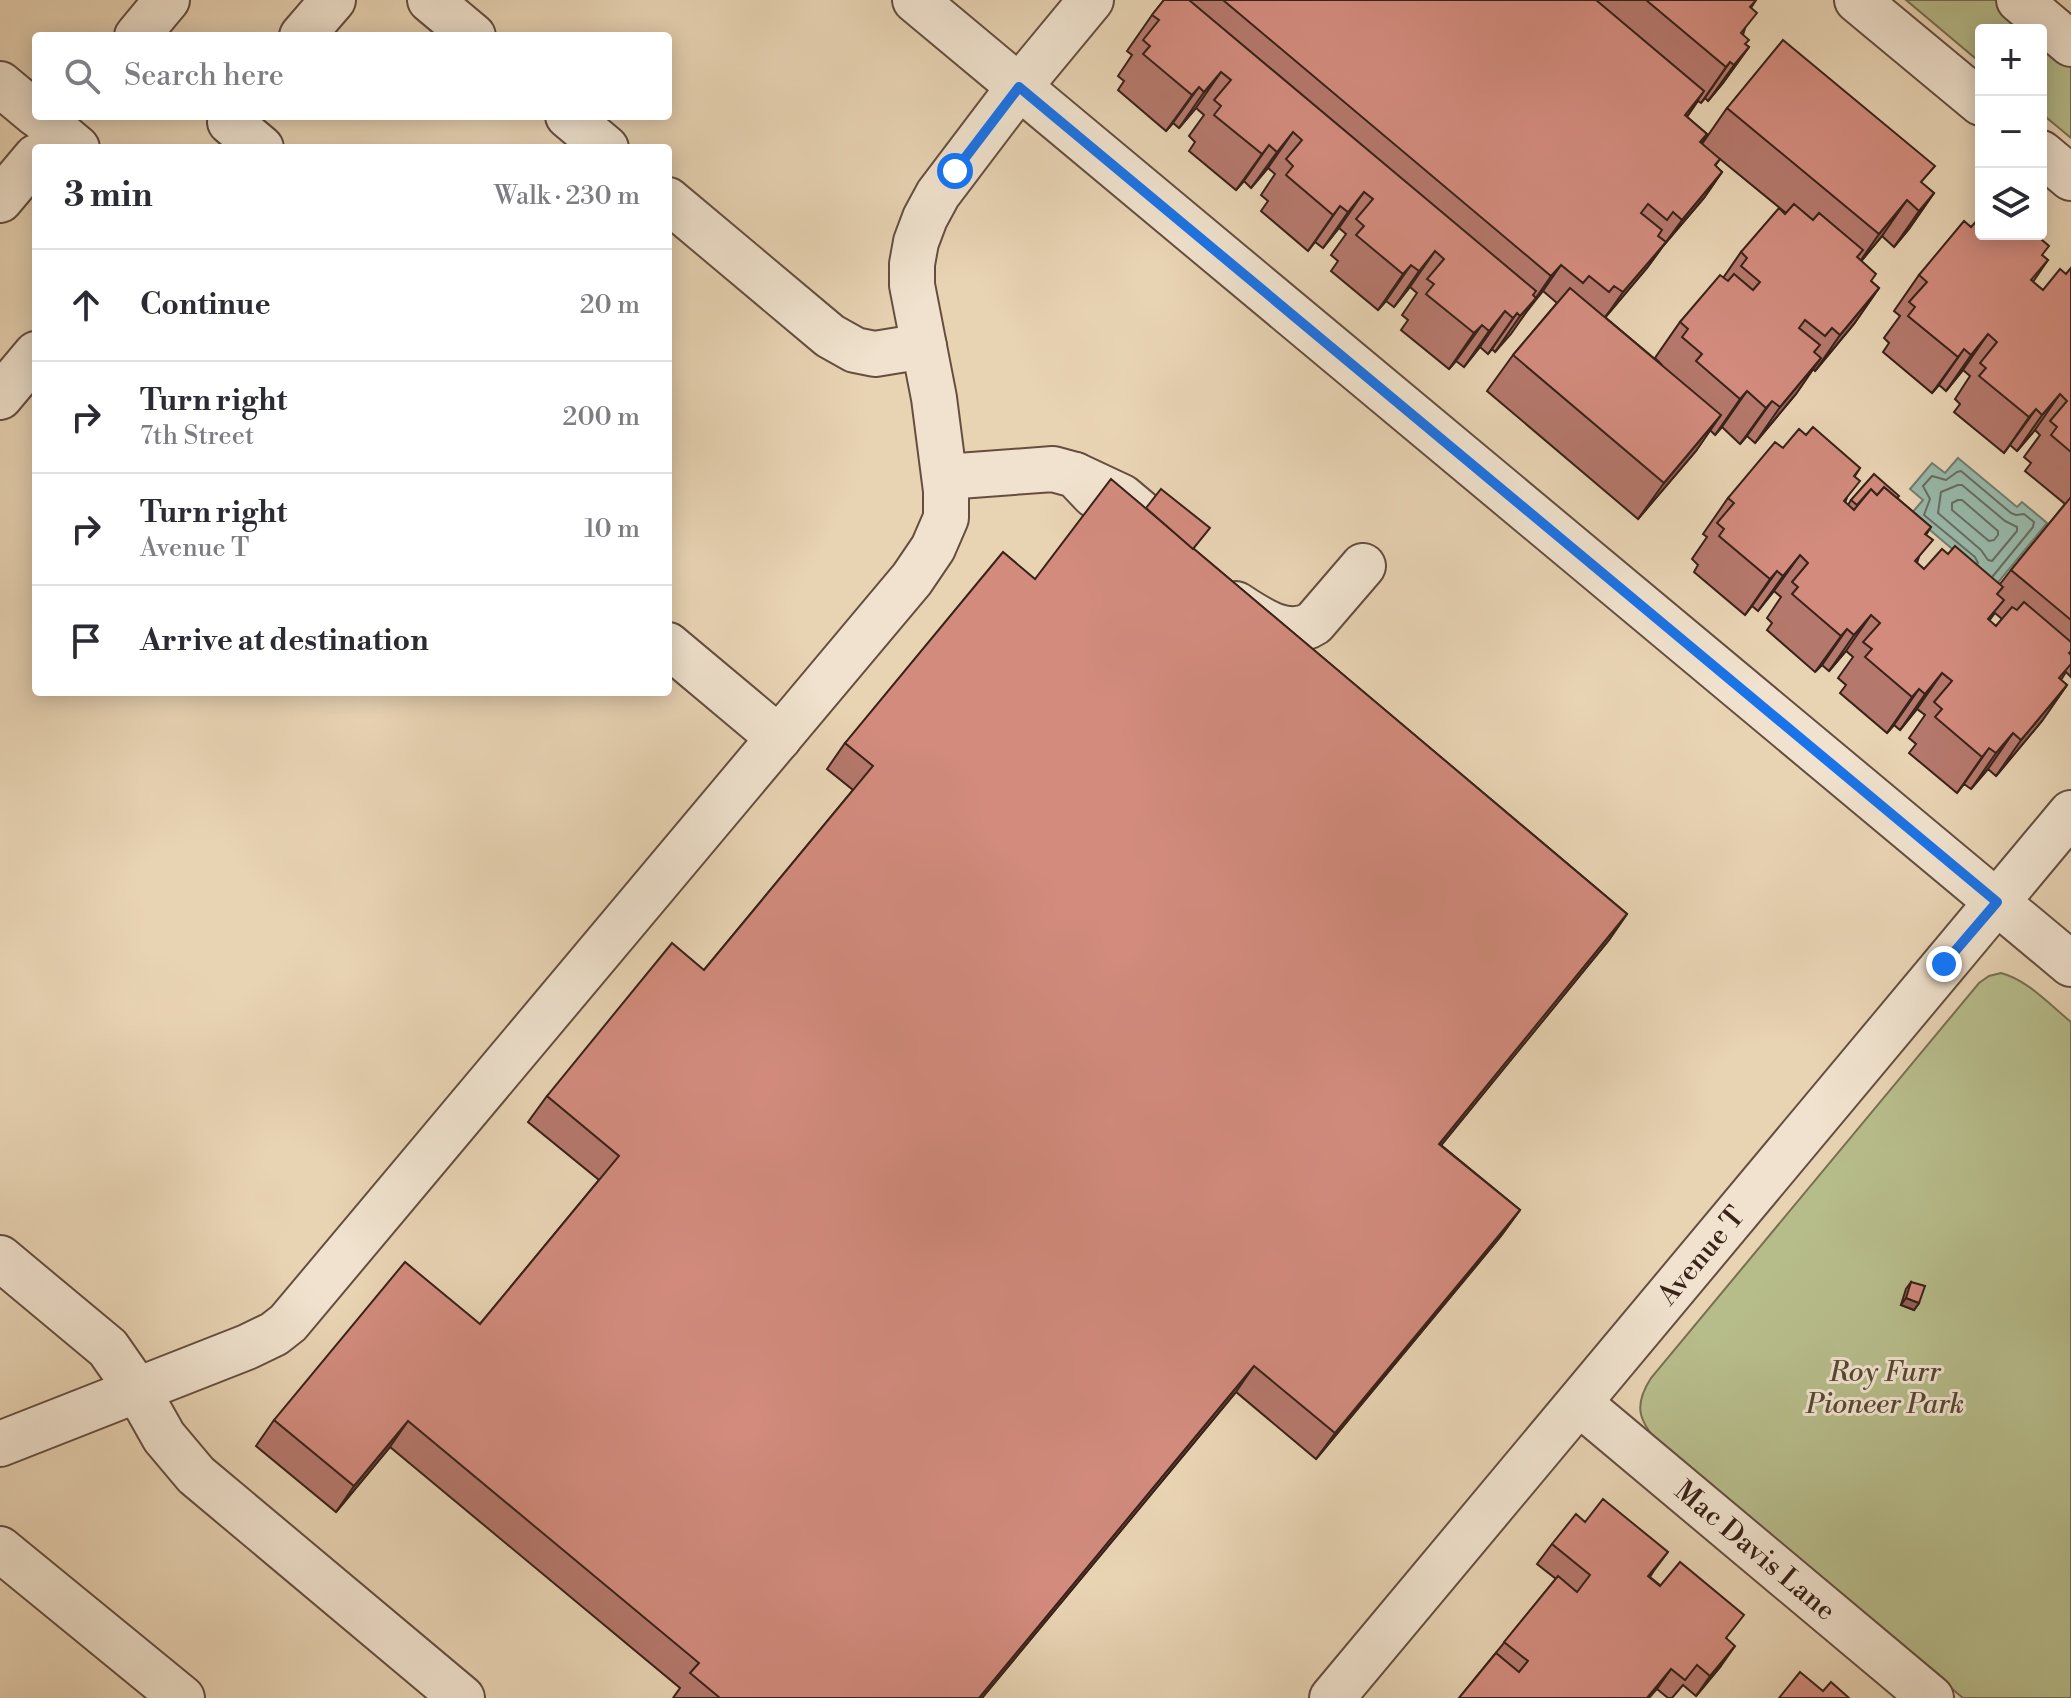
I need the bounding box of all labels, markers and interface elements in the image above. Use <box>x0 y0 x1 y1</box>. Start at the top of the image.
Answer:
map controls <box>1975 24 2047 240</box>
button: + <box>1975 24 2047 96</box>
search box <box>32 32 672 120</box>
icon: search <box>60 54 104 98</box>
text: Search here <box>124 57 284 95</box>
button: − <box>1975 96 2047 168</box>
route start <box>937 153 973 189</box>
button: layers <box>1975 168 2047 240</box>
text: 3 min <box>64 175 153 217</box>
text: Walk · 230 m <box>494 180 640 212</box>
icon: ahead <box>64 283 108 327</box>
text: Continue <box>140 286 271 324</box>
text: 20 m <box>580 289 640 321</box>
text: Turn right <box>140 382 287 420</box>
icon: right <box>64 395 108 439</box>
text: 200 m <box>563 401 640 433</box>
text: 7th Street <box>140 420 254 452</box>
text: Turn right <box>140 494 287 532</box>
icon: right <box>64 507 108 551</box>
text: 10 m <box>584 513 640 545</box>
text: Avenue T <box>140 532 249 564</box>
icon: arrive <box>64 619 108 663</box>
text: Arrive at destination <box>140 622 429 660</box>
route end <box>1926 946 1962 982</box>
street label: Avenue T <box>1649 1199 1752 1313</box>
park label: Roy Furr Pioneer Park <box>1805 1355 1964 1422</box>
street label: Mac Davis Lane <box>1668 1473 1843 1628</box>

